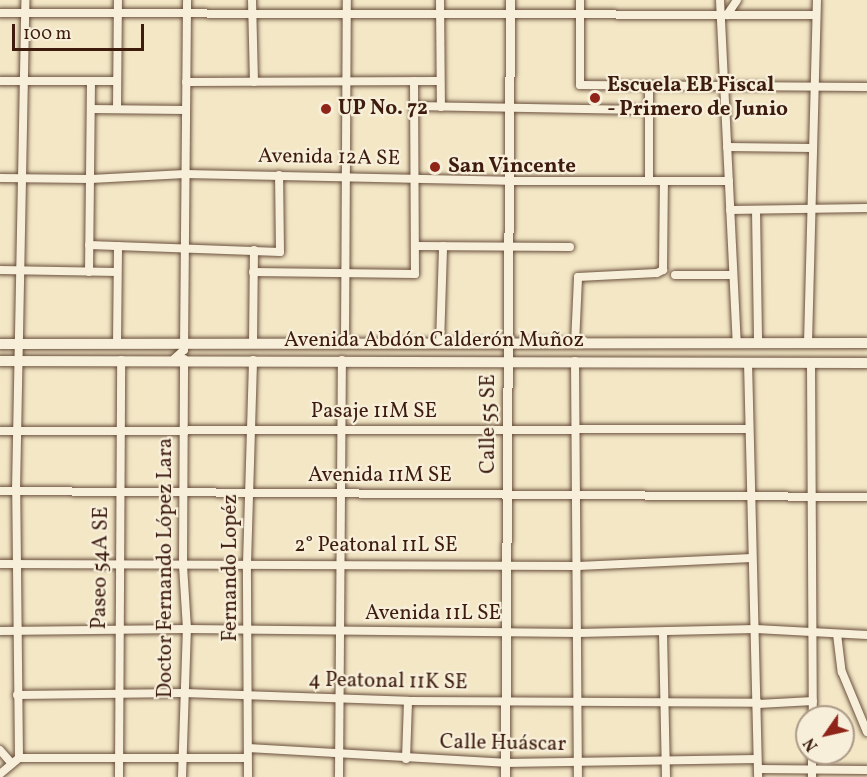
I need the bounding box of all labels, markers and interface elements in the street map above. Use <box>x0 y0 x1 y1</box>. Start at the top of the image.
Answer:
scale bar <box>15 12 147 50</box>
text: 100 m <box>23 22 72 47</box>
place label: Escuela EB Fiscal - Primero de Junio <box>607 73 789 123</box>
marker: Escuela EB Fiscal - Primero de Junio <box>588 91 602 105</box>
place label: UP No. 72 <box>338 96 428 122</box>
marker: UP No. 72 <box>319 102 333 116</box>
street label: Avenida 12A SE <box>258 144 400 172</box>
place label: San Vincente <box>448 154 577 180</box>
marker: San Vincente <box>426 158 444 176</box>
street label: Avenida Abdón Calderón Muñoz <box>284 328 584 354</box>
street label: Calle 55 SE <box>476 374 502 474</box>
street label: Pasaje 11M SE <box>311 399 437 425</box>
street label: Doctor Fernando López Lara <box>153 438 179 698</box>
street label: Avenida 11M SE <box>308 463 452 489</box>
street label: Fernando Lopéz <box>218 494 244 642</box>
street label: Paseo 54A SE <box>87 506 115 630</box>
street label: 2° Peatonal 11L SE <box>294 533 458 559</box>
street label: Avenida 11L SE <box>365 601 501 627</box>
street label: 4 Peatonal 11K SE <box>308 668 468 696</box>
north arrow <box>795 705 855 765</box>
street label: Calle Huáscar <box>439 730 567 758</box>
text: N <box>799 733 824 755</box>

